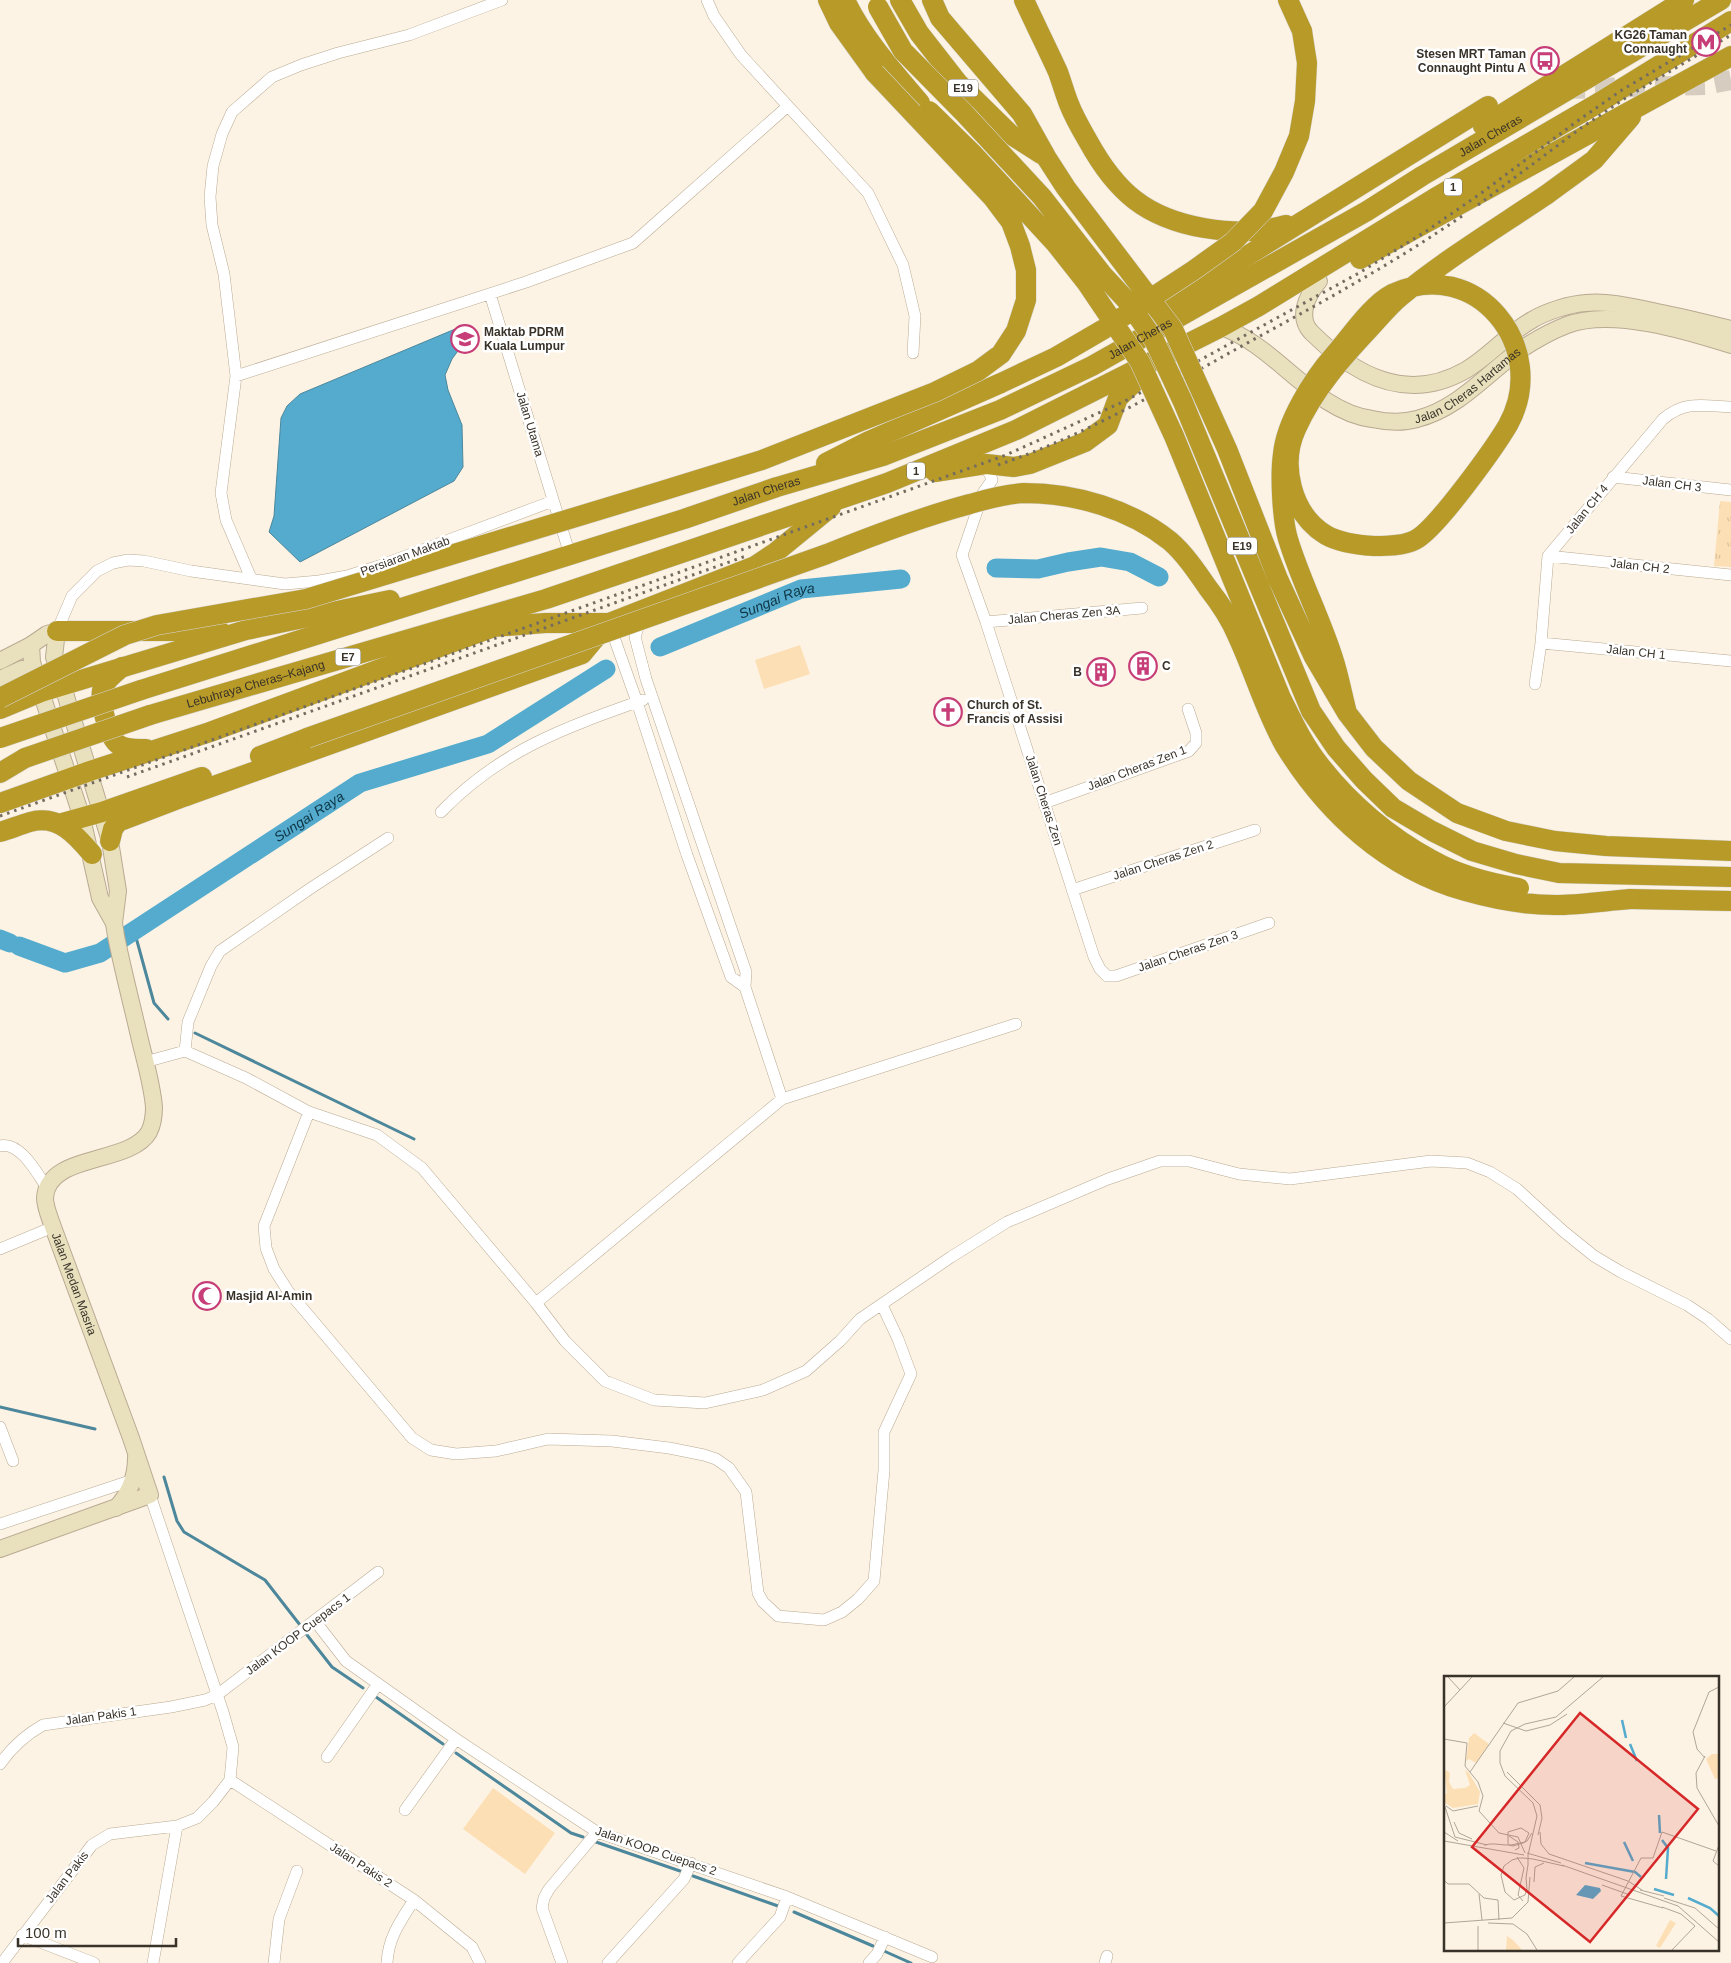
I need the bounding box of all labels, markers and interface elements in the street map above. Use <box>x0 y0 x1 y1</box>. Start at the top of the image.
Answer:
metro station icon: KG26 Taman Connaught <box>1691 27 1721 57</box>
place label: KG26 Taman Connaught <box>1615 28 1687 56</box>
bus stop icon: Stesen MRT Taman Connaught Pintu A <box>1530 46 1560 76</box>
place label: Stesen MRT Taman Connaught Pintu A <box>1416 47 1526 75</box>
road number: E19 <box>948 80 978 96</box>
street label: Jalan Cheras <box>1456 112 1524 160</box>
road number: 1 <box>1444 178 1462 196</box>
street label: Jalan Cheras <box>1106 315 1174 362</box>
school or university icon: Maktab PDRM Kuala Lumpur <box>450 324 480 354</box>
place label: Maktab PDRM Kuala Lumpur <box>484 325 565 353</box>
street label: Jalan Cheras Hartamas <box>1413 345 1523 426</box>
street label: Jalan Utama <box>513 390 547 459</box>
road number: 1 <box>907 462 925 480</box>
street label: Jalan CH 3 <box>1642 473 1703 495</box>
street label: Jalan Cheras <box>730 474 802 509</box>
street label: Jalan CH 4 <box>1563 481 1611 536</box>
street label: Persiaran Maktab <box>358 533 452 579</box>
road number: E19 <box>1227 538 1257 554</box>
street label: Jalan CH 2 <box>1610 556 1671 576</box>
water label: Sungai Raya <box>736 580 816 622</box>
street label: Jalan Cheras Zen 3A <box>1007 603 1121 627</box>
street label: Jalan CH 1 <box>1606 642 1667 662</box>
road number: E7 <box>336 649 360 666</box>
building icon: C <box>1128 651 1158 681</box>
street label: Lebuhraya Cheras–Kajang <box>185 657 326 711</box>
building icon: B <box>1086 657 1116 687</box>
place label: C <box>1162 659 1171 673</box>
place label: B <box>1073 665 1082 679</box>
church icon: Church of St. Francis of Assisi <box>933 697 963 727</box>
place label: Church of St. Francis of Assisi <box>967 698 1063 726</box>
street label: Jalan Cheras Zen 1 <box>1086 743 1189 793</box>
street label: Jalan Cheras Zen <box>1023 753 1065 847</box>
water label: Sungai Raya <box>271 788 347 845</box>
street label: Jalan Cheras Zen 2 <box>1111 837 1215 883</box>
street label: Jalan Cheras Zen 3 <box>1136 927 1240 975</box>
street label: Jalan Medan Masria <box>49 1231 99 1337</box>
mosque icon: Masjid Al-Amin <box>192 1281 222 1311</box>
place label: Masjid Al-Amin <box>226 1289 312 1303</box>
street label: Jalan KOOP Cuepacs 1 <box>243 1590 353 1678</box>
inset map <box>1444 1676 1718 1950</box>
street label: Jalan Pakis 1 <box>65 1704 138 1728</box>
street label: Jalan KOOP Cuepacs 2 <box>594 1824 719 1878</box>
street label: Jalan Pakis 2 <box>327 1840 395 1890</box>
street label: Jalan Pakis <box>43 1849 91 1905</box>
scale bar <box>18 1916 175 1948</box>
text: 100 m <box>25 1924 67 1941</box>

